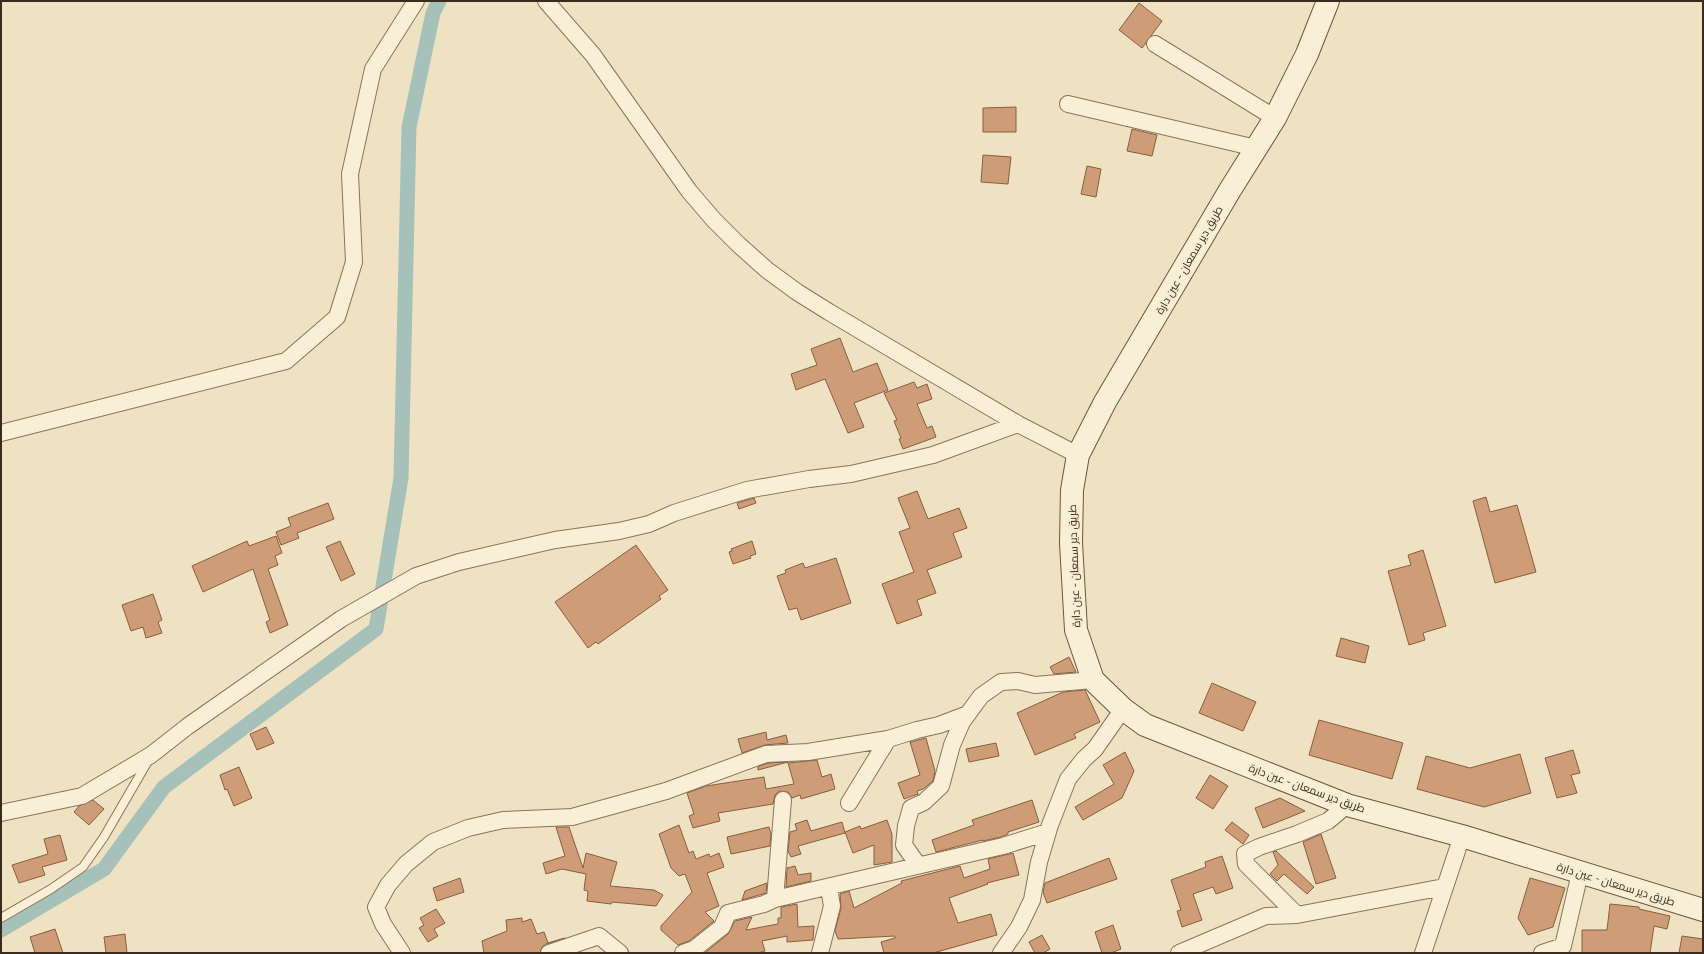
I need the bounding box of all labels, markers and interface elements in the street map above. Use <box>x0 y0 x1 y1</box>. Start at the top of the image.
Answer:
street label: طريق دير سمعان - عين دارة <box>1152 203 1226 317</box>
street label: طريق دير سمعان - عين دارة <box>1065 504 1083 628</box>
street label: طريق دير سمعان - عين دارة <box>1247 760 1367 816</box>
street label: طريق دير سمعان - عين دارة <box>1555 859 1677 909</box>

